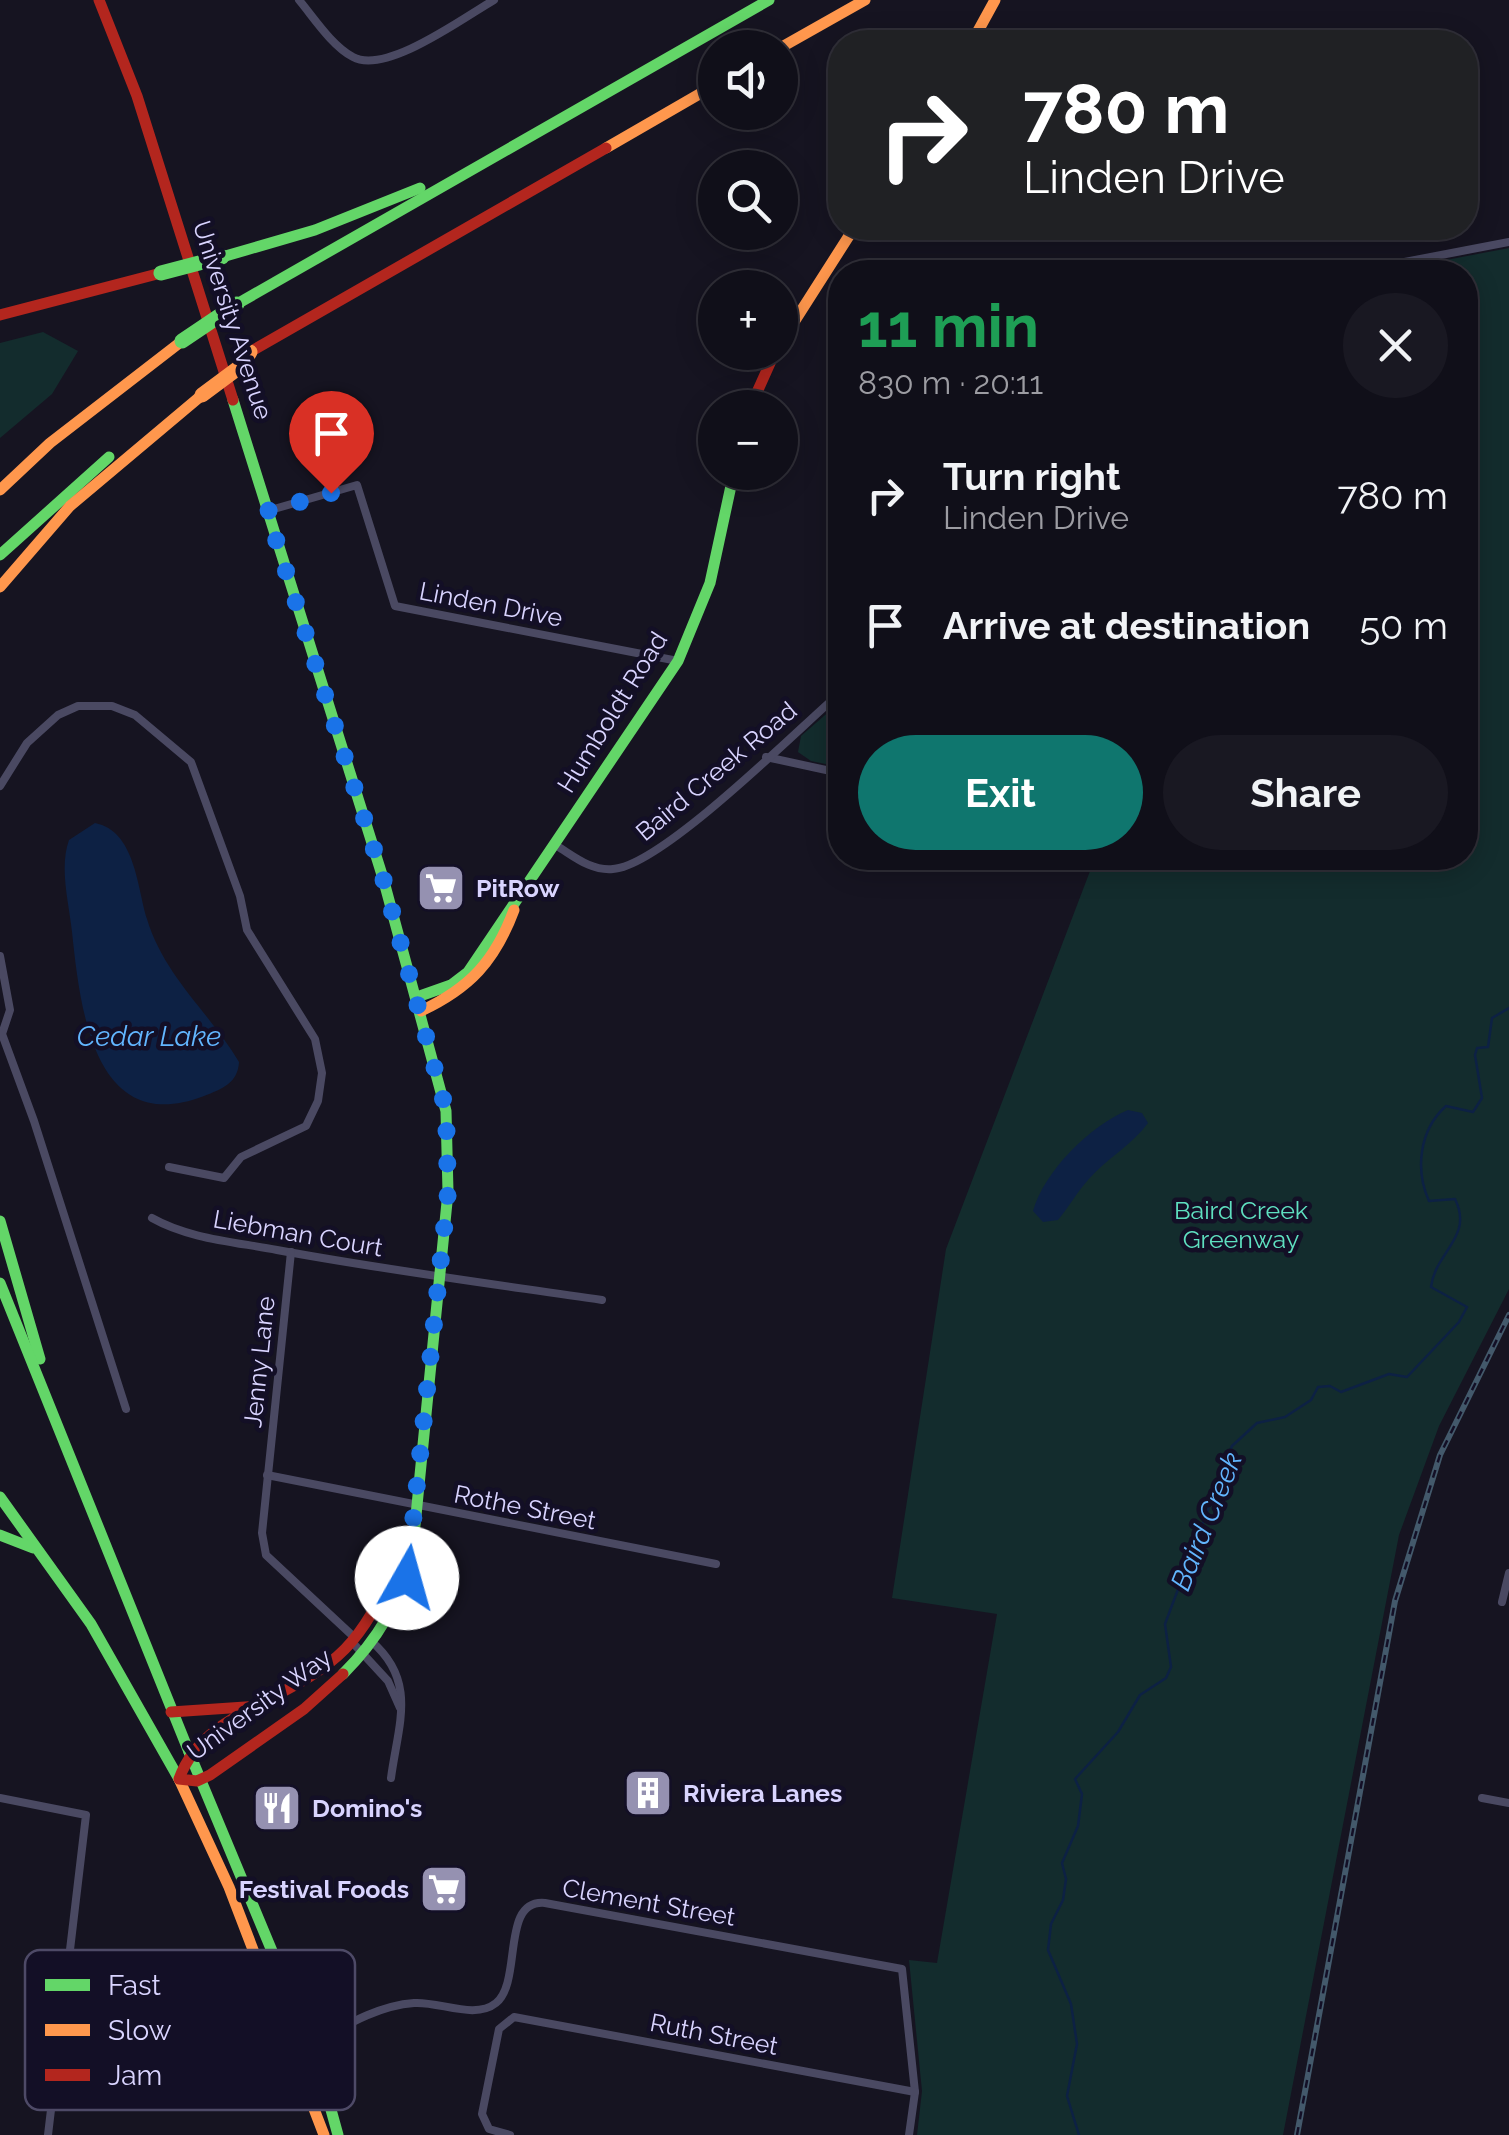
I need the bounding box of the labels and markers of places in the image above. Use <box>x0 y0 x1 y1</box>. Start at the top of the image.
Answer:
pin <box>289 391 374 494</box>
supermarket icon: PitRow <box>415 862 467 914</box>
place label: PitRow <box>476 873 559 903</box>
building icon: Riviera Lanes <box>622 1767 674 1819</box>
place label: Riviera Lanes <box>683 1778 842 1808</box>
restaurant icon: Domino's <box>251 1782 303 1834</box>
place label: Domino's <box>312 1793 422 1823</box>
supermarket icon: Festival Foods <box>418 1863 470 1915</box>
place label: Festival Foods <box>239 1874 409 1904</box>

